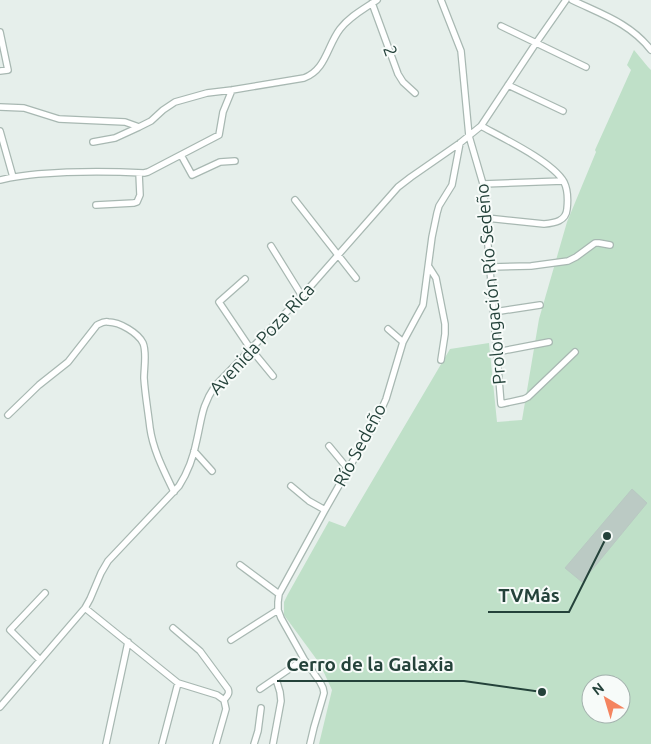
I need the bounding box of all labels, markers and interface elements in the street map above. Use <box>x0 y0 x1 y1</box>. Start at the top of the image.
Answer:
street label: 2 <box>380 42 402 59</box>
street label: Prolongación Río Sedeño <box>471 183 509 385</box>
street label: Avenida Poza Rica <box>205 279 318 398</box>
street label: Río Sedeño <box>329 400 389 489</box>
callout: TVMás <box>488 578 569 612</box>
text: TVMás <box>498 584 560 606</box>
callout: Cerro de la Galaxia <box>277 647 464 681</box>
text: Cerro de la Galaxia <box>286 653 454 675</box>
north arrow <box>581 674 631 724</box>
text: N <box>589 679 607 698</box>

